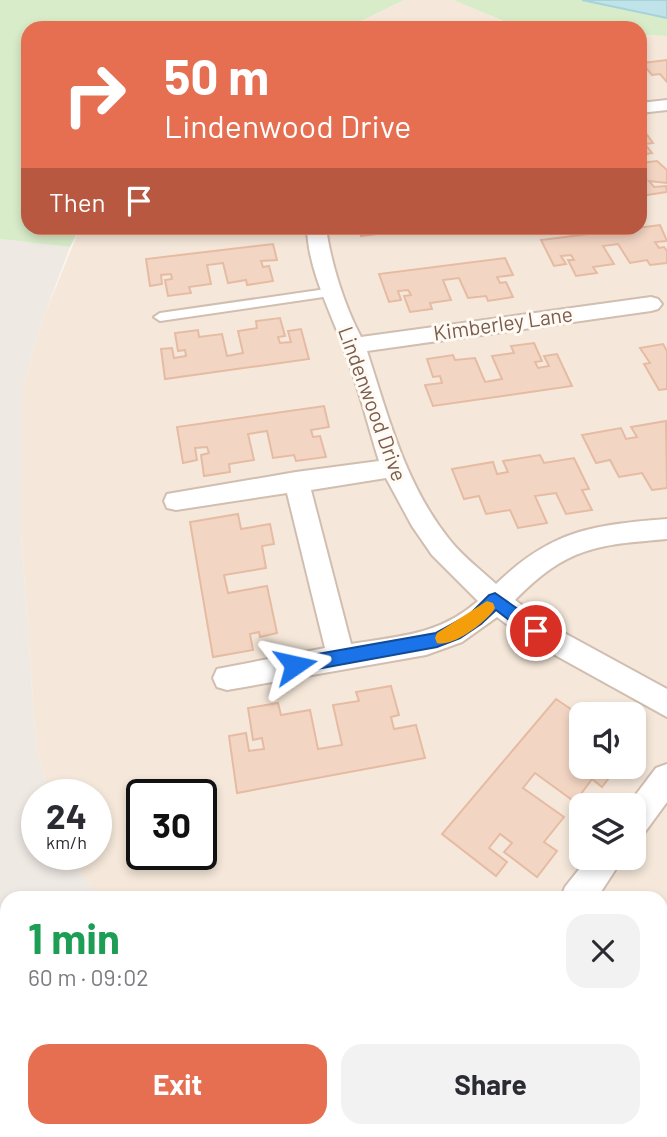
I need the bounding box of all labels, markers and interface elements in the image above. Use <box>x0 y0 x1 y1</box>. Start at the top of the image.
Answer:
text: 50 m <box>164 46 269 105</box>
icon: right <box>49 49 140 140</box>
text: Lindenwood Drive <box>164 106 411 144</box>
icon: arrive <box>120 182 158 220</box>
text: Then <box>49 186 106 217</box>
street label: Kimberley Lane <box>432 300 574 345</box>
street label: Lindenwood Drive <box>334 323 413 484</box>
pin <box>506 601 566 661</box>
icon: arrive <box>517 612 555 650</box>
position arrow <box>258 628 332 702</box>
map controls <box>569 702 646 870</box>
button: sound <box>569 702 646 779</box>
speed limit sign: 30 <box>126 779 217 870</box>
button: layers <box>569 793 646 870</box>
text: 24 <box>46 794 87 836</box>
text: km/h <box>46 831 87 853</box>
text: 1 min <box>28 912 120 962</box>
button: close <box>566 914 640 988</box>
text: 60 m · 09:02 <box>28 963 149 991</box>
button: Exit <box>28 1044 327 1124</box>
button: Share <box>341 1044 640 1124</box>

